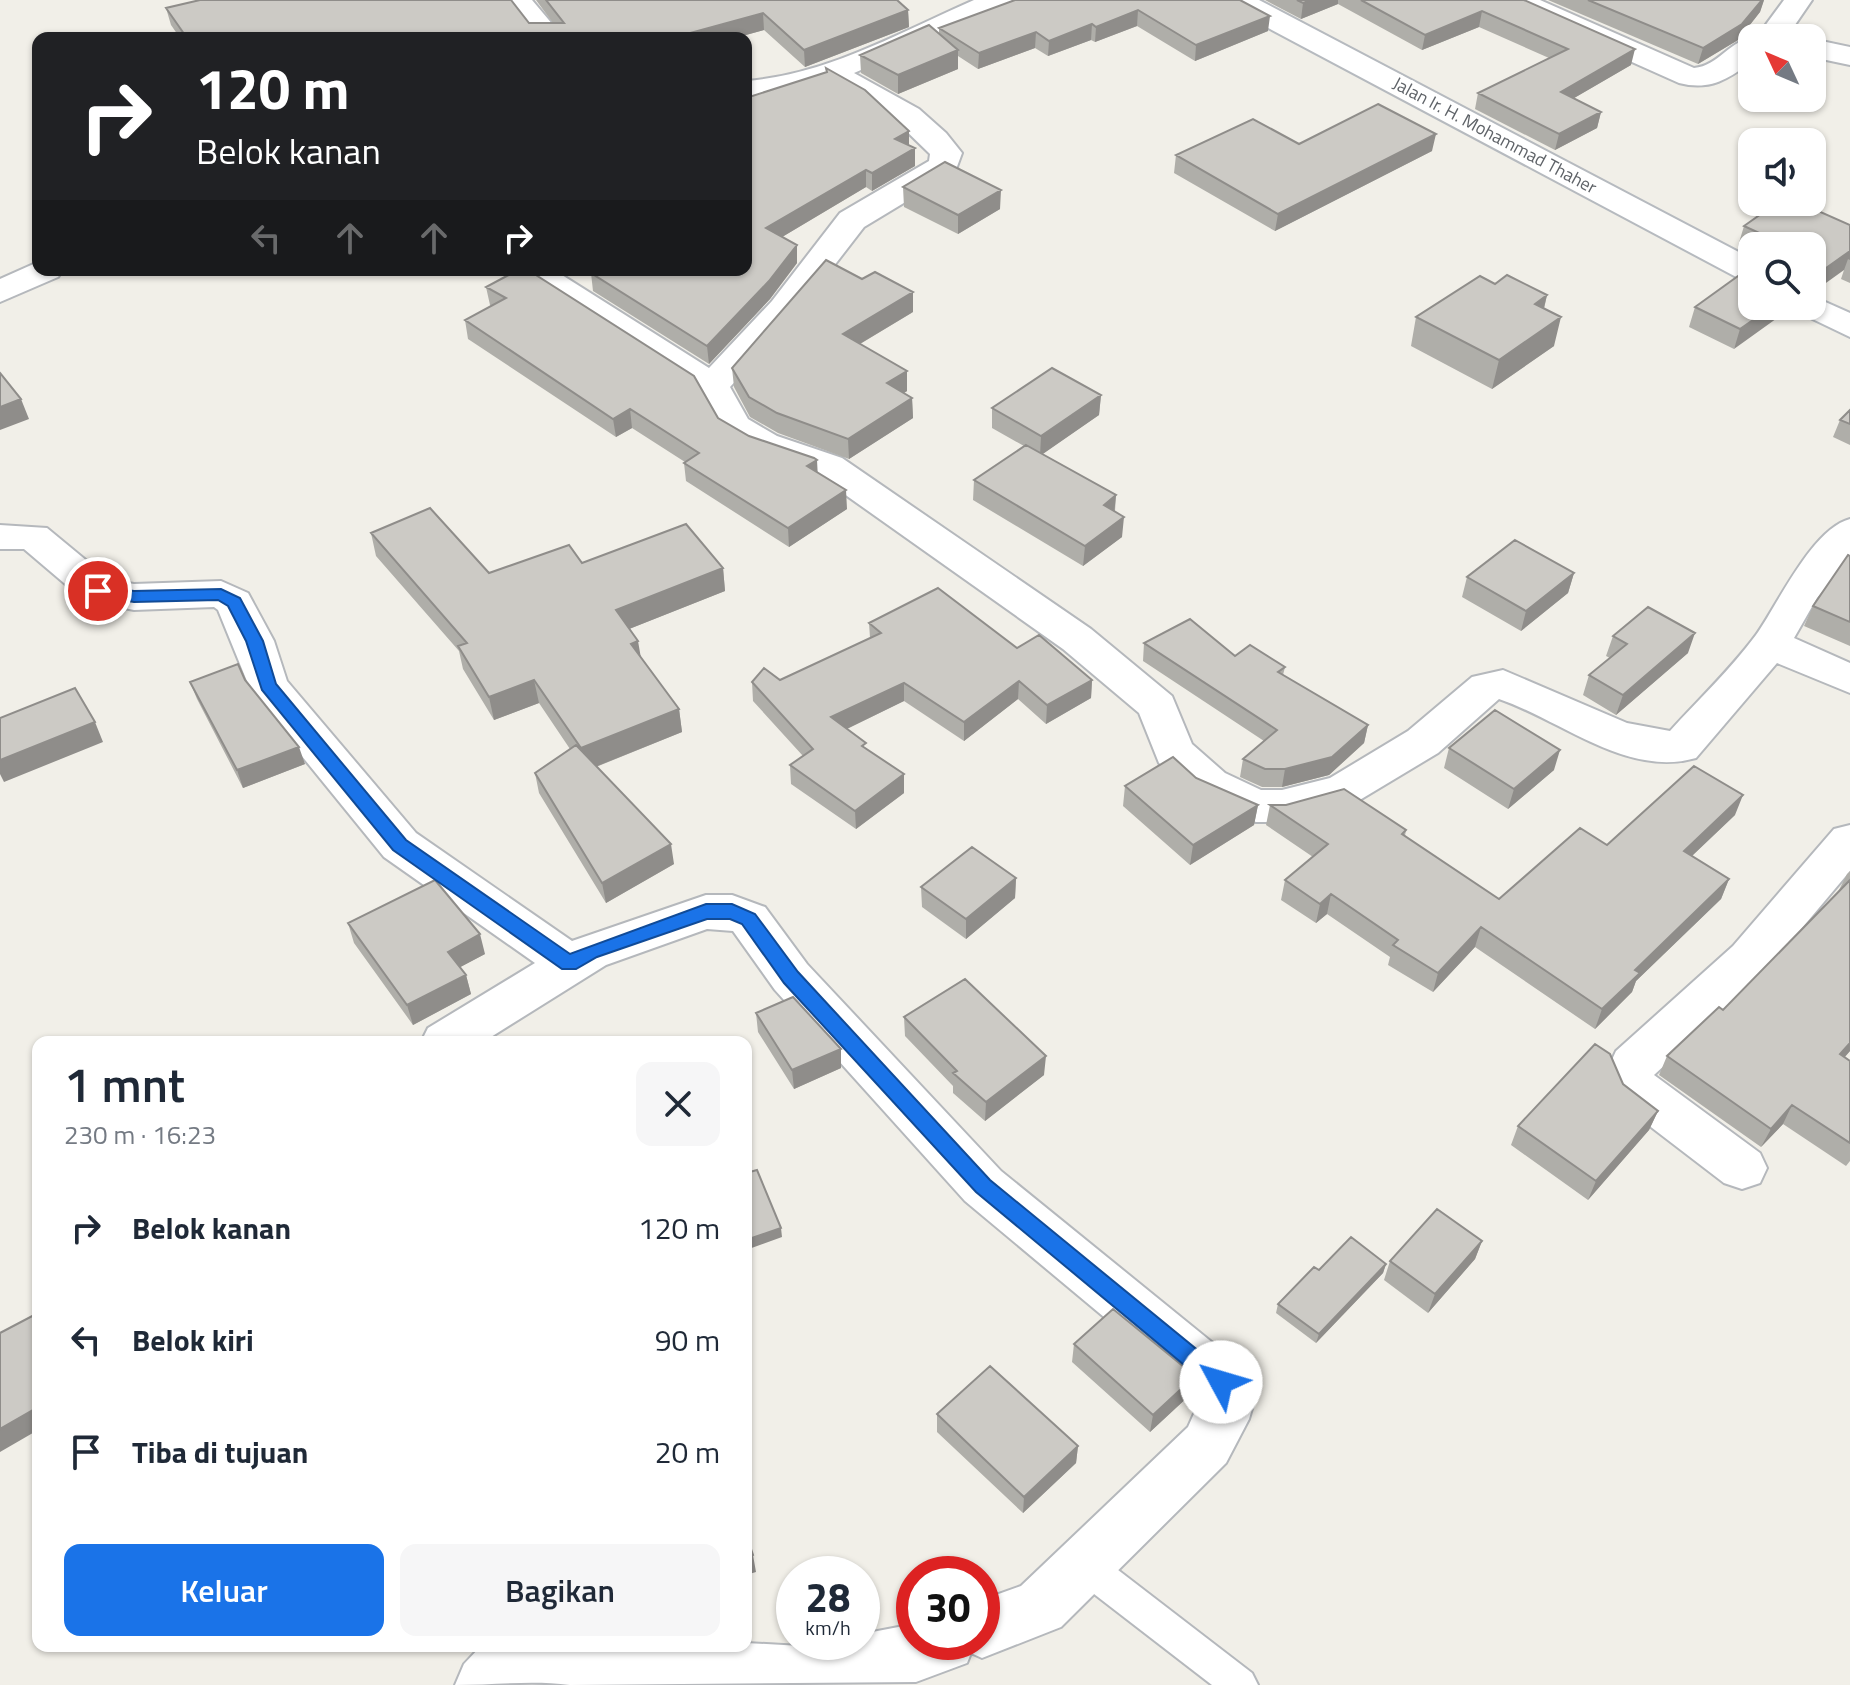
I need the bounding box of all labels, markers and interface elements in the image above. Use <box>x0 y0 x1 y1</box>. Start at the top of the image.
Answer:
north arrow <box>1738 24 1826 112</box>
map controls <box>1738 24 1826 320</box>
text: 120 m <box>196 46 349 131</box>
icon: right <box>64 64 168 168</box>
street label: Jalan Ir. H. Mohammad Thaher <box>1388 70 1602 200</box>
text: Belok kanan <box>196 123 381 178</box>
button: sound <box>1738 128 1826 216</box>
icon: left <box>244 216 288 260</box>
icon: ahead <box>328 216 372 260</box>
icon: ahead <box>412 216 456 260</box>
icon: right <box>496 216 540 260</box>
button: search <box>1738 232 1826 320</box>
pin <box>64 557 132 625</box>
icon: arrive <box>76 569 120 613</box>
text: 1 mnt <box>64 1048 185 1121</box>
button: close <box>636 1062 720 1146</box>
text: 230 m · 16:23 <box>64 1115 216 1154</box>
text: Belok kanan <box>132 1205 291 1251</box>
text: 120 m <box>638 1205 720 1251</box>
icon: right <box>64 1206 108 1250</box>
text: Belok kiri <box>132 1317 254 1363</box>
text: 90 m <box>655 1317 720 1363</box>
icon: left <box>64 1318 108 1362</box>
position arrow <box>1179 1340 1263 1424</box>
text: Tiba di tujuan <box>132 1429 308 1475</box>
text: 20 m <box>655 1429 720 1475</box>
icon: arrive <box>64 1430 108 1474</box>
button: Keluar <box>64 1544 384 1636</box>
button: Bagikan <box>400 1544 720 1636</box>
speed limit sign: 30 <box>896 1556 1000 1660</box>
text: 28 <box>806 1567 850 1628</box>
text: km/h <box>805 1612 851 1643</box>

